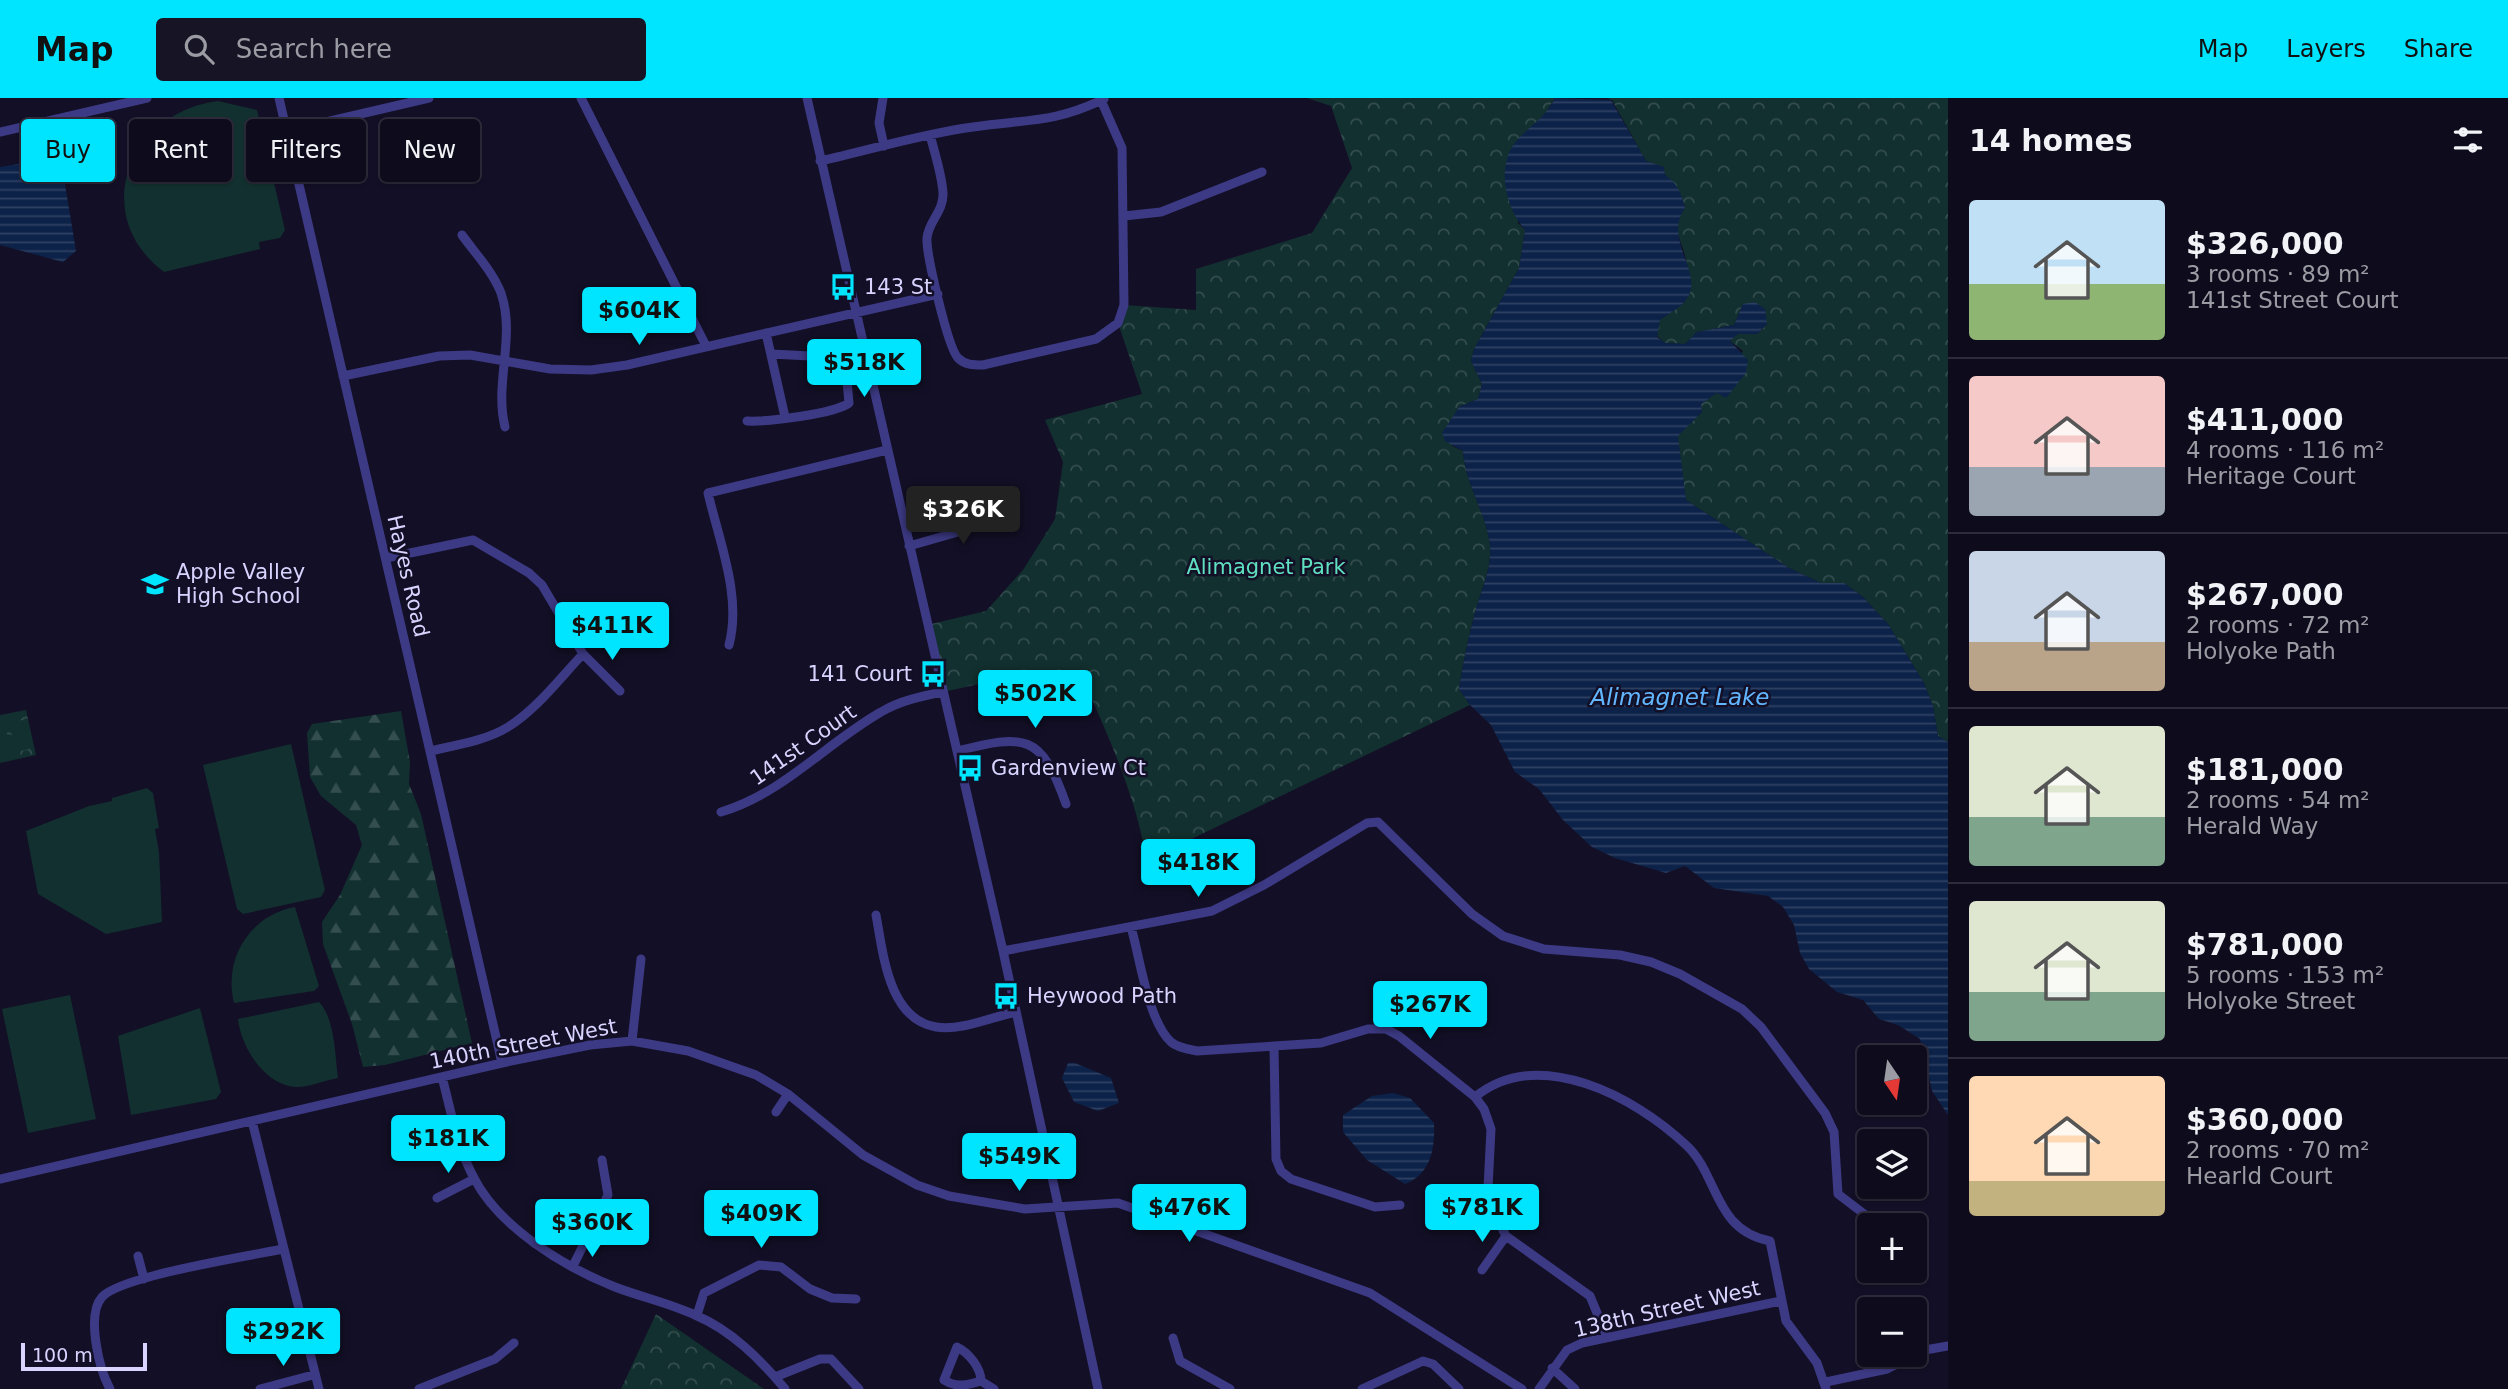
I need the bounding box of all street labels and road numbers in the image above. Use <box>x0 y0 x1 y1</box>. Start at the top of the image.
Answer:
street label: Hayes Road <box>382 513 434 639</box>
street label: 141st Court <box>745 700 861 790</box>
street label: 140th Street West <box>427 1014 619 1074</box>
street label: 138th Street West <box>1572 1276 1762 1342</box>

